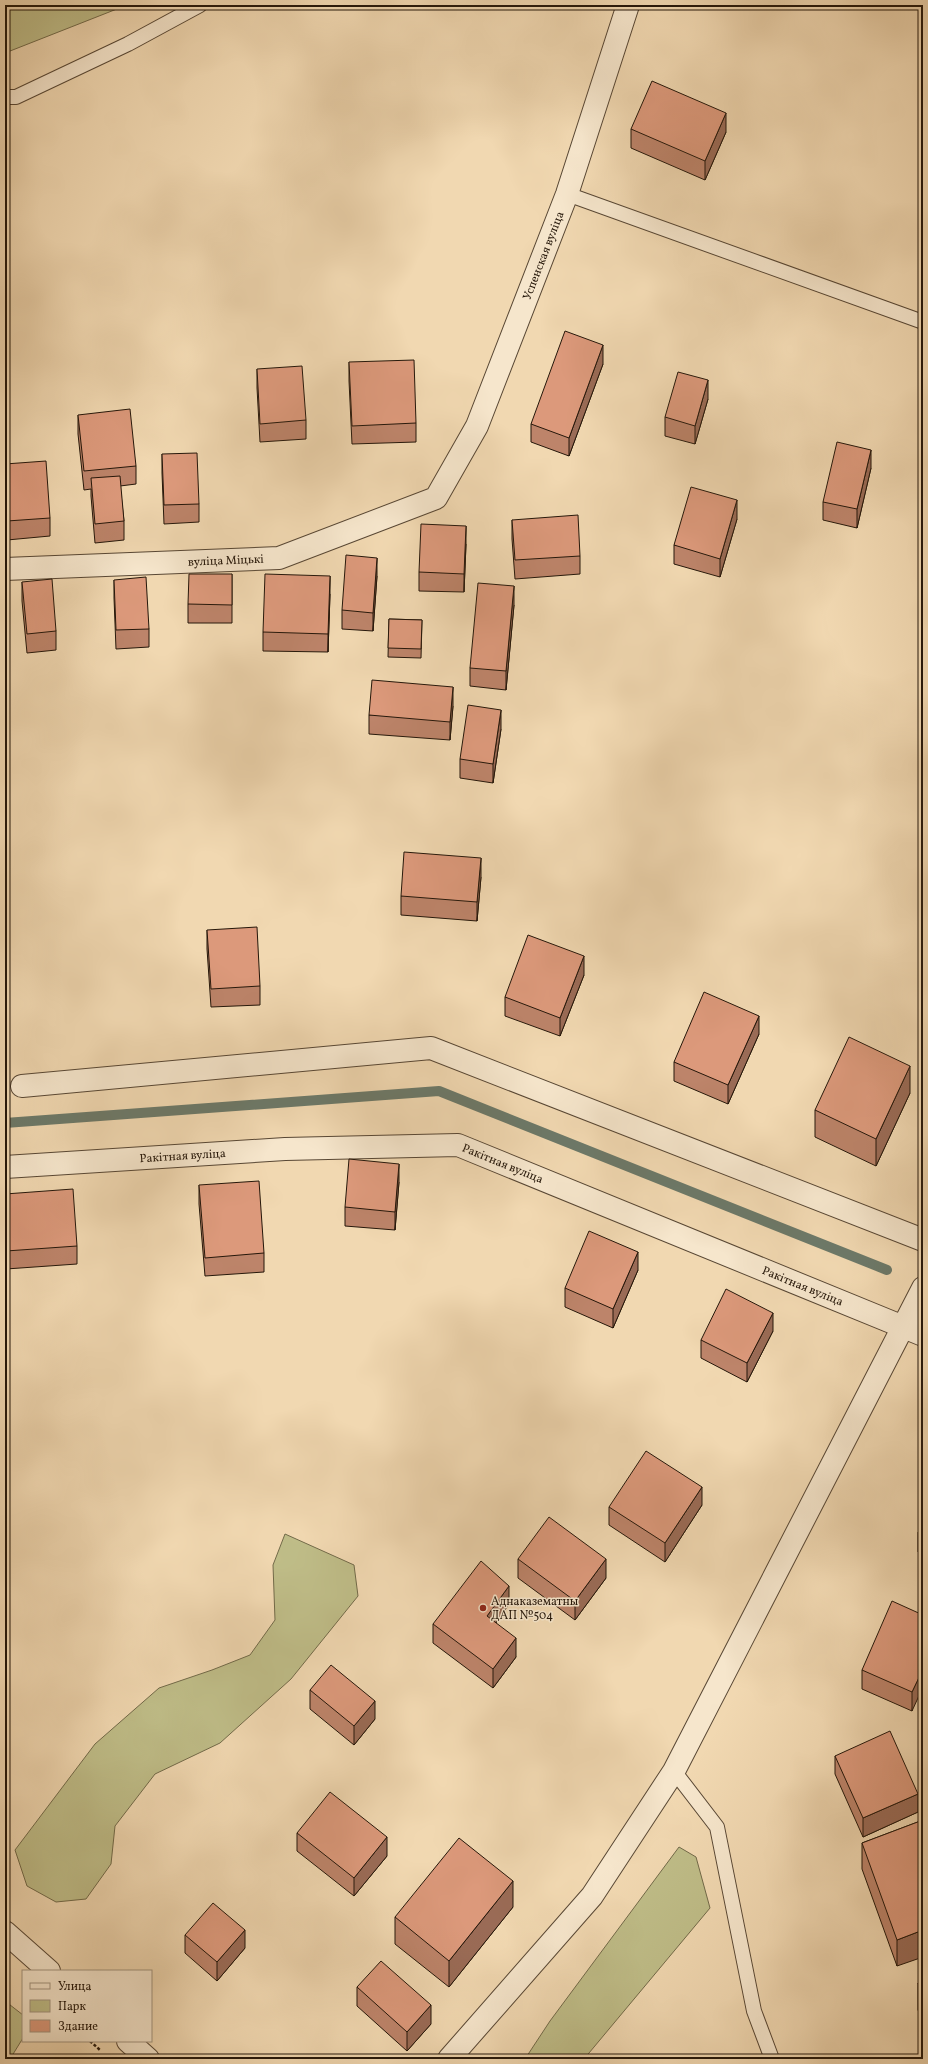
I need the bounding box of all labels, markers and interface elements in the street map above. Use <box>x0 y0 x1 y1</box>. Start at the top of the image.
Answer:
street label: Успенская вуліца <box>520 209 568 303</box>
street label: вуліца Міцькі <box>188 552 264 571</box>
street label: Ракітная вуліца <box>459 1140 545 1188</box>
street label: Ракітная вуліца <box>139 1146 226 1167</box>
street label: Ракітная вуліца <box>759 1263 845 1311</box>
place label: Аднаказематны ДАП №504 <box>491 1594 579 1624</box>
marker: Аднаказематны ДАП №504 <box>478 1603 488 1613</box>
legend <box>22 1970 152 2042</box>
text: Улица <box>58 1979 91 1995</box>
text: Парк <box>58 1999 86 2015</box>
text: Здание <box>58 2019 98 2035</box>

